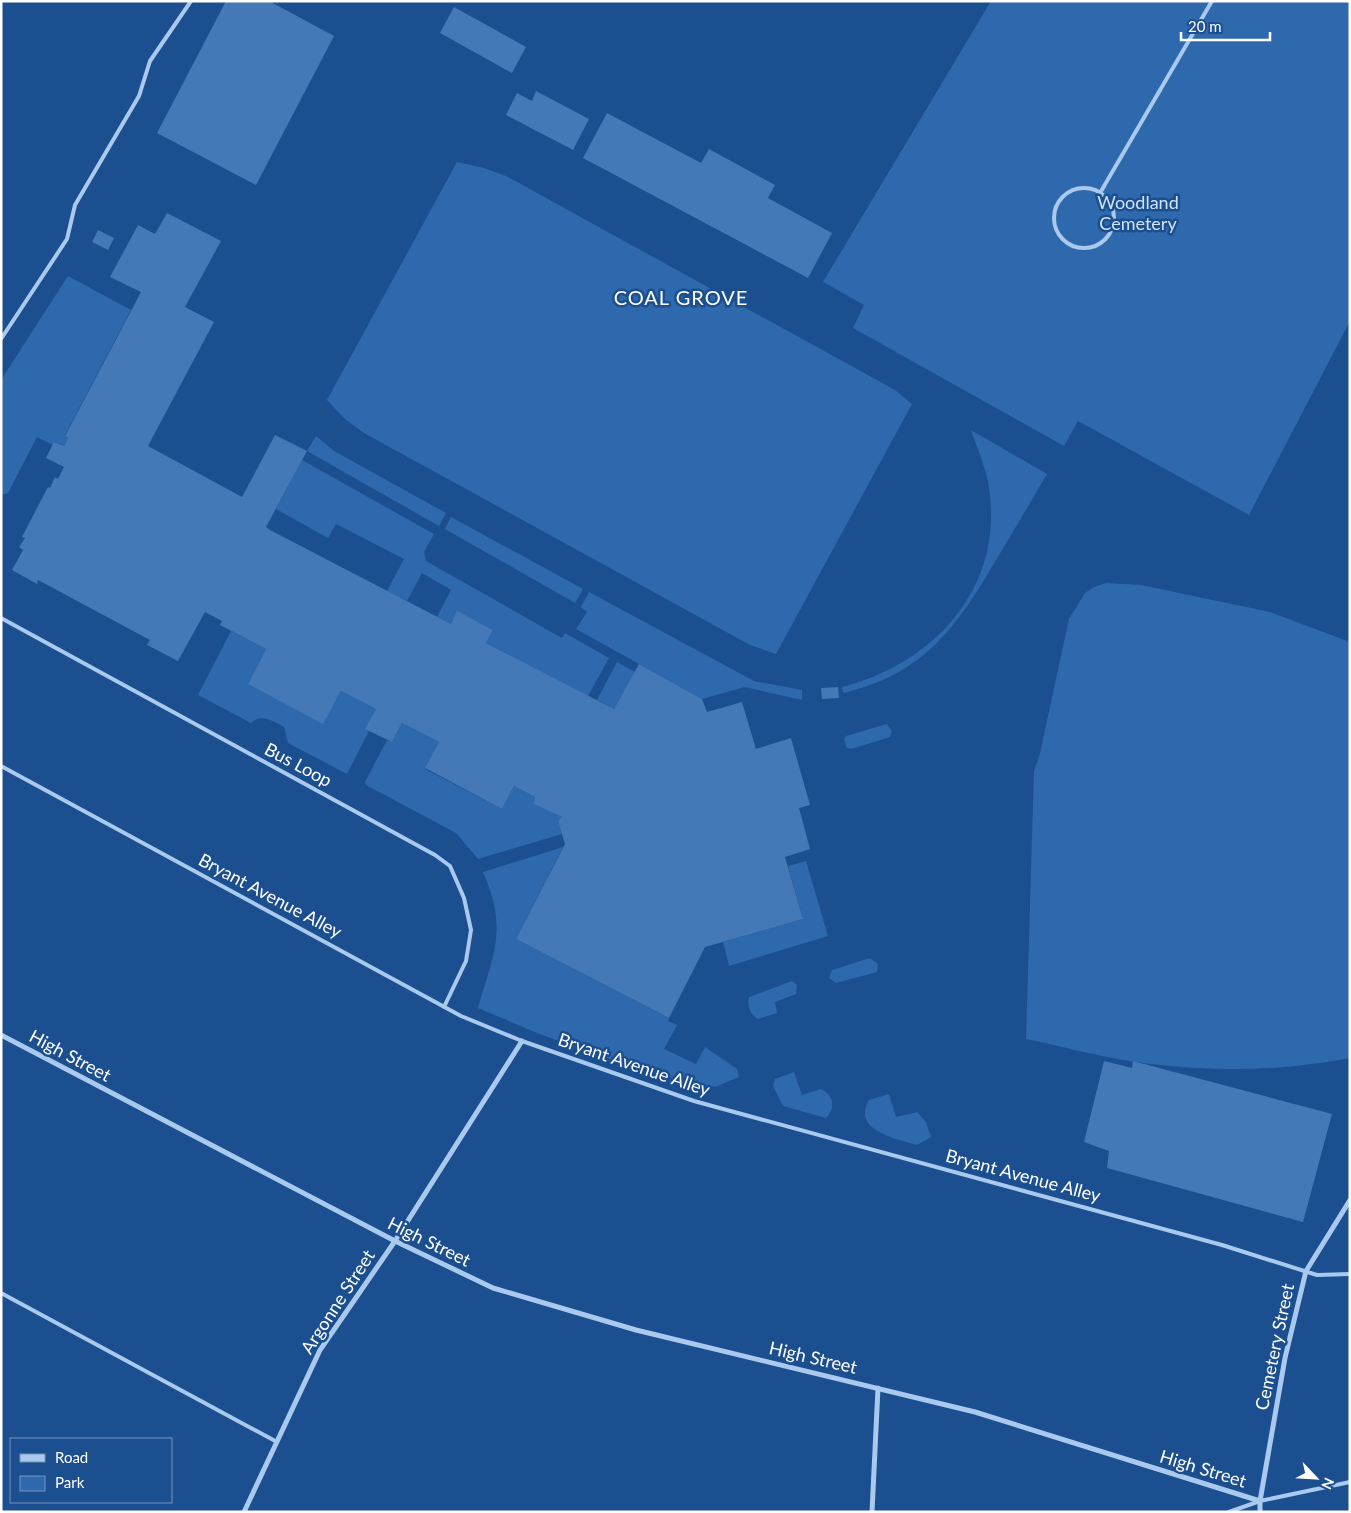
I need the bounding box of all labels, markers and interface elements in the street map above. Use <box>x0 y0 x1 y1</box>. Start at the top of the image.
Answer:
scale bar <box>1181 10 1270 42</box>
text: 20 m <box>1188 17 1222 35</box>
park label: Woodland Cemetery <box>1097 191 1179 234</box>
district label: COAL GROVE <box>614 285 748 309</box>
street label: Bus Loop <box>261 737 336 791</box>
street label: Bryant Avenue Alley <box>195 848 347 943</box>
street label: High Street <box>26 1024 116 1086</box>
street label: Bryant Avenue Alley <box>555 1028 714 1101</box>
street label: Bryant Avenue Alley <box>944 1144 1104 1206</box>
street label: High Street <box>384 1212 475 1271</box>
street label: Argonne Street <box>295 1245 379 1358</box>
street label: Cemetery Street <box>1250 1281 1298 1412</box>
street label: High Street <box>767 1336 860 1378</box>
legend <box>10 1438 172 1503</box>
street label: High Street <box>1157 1444 1250 1492</box>
text: Road <box>55 1448 88 1466</box>
north arrow <box>1291 1453 1341 1503</box>
text: Park <box>55 1473 85 1491</box>
text: N <box>1318 1475 1338 1492</box>

